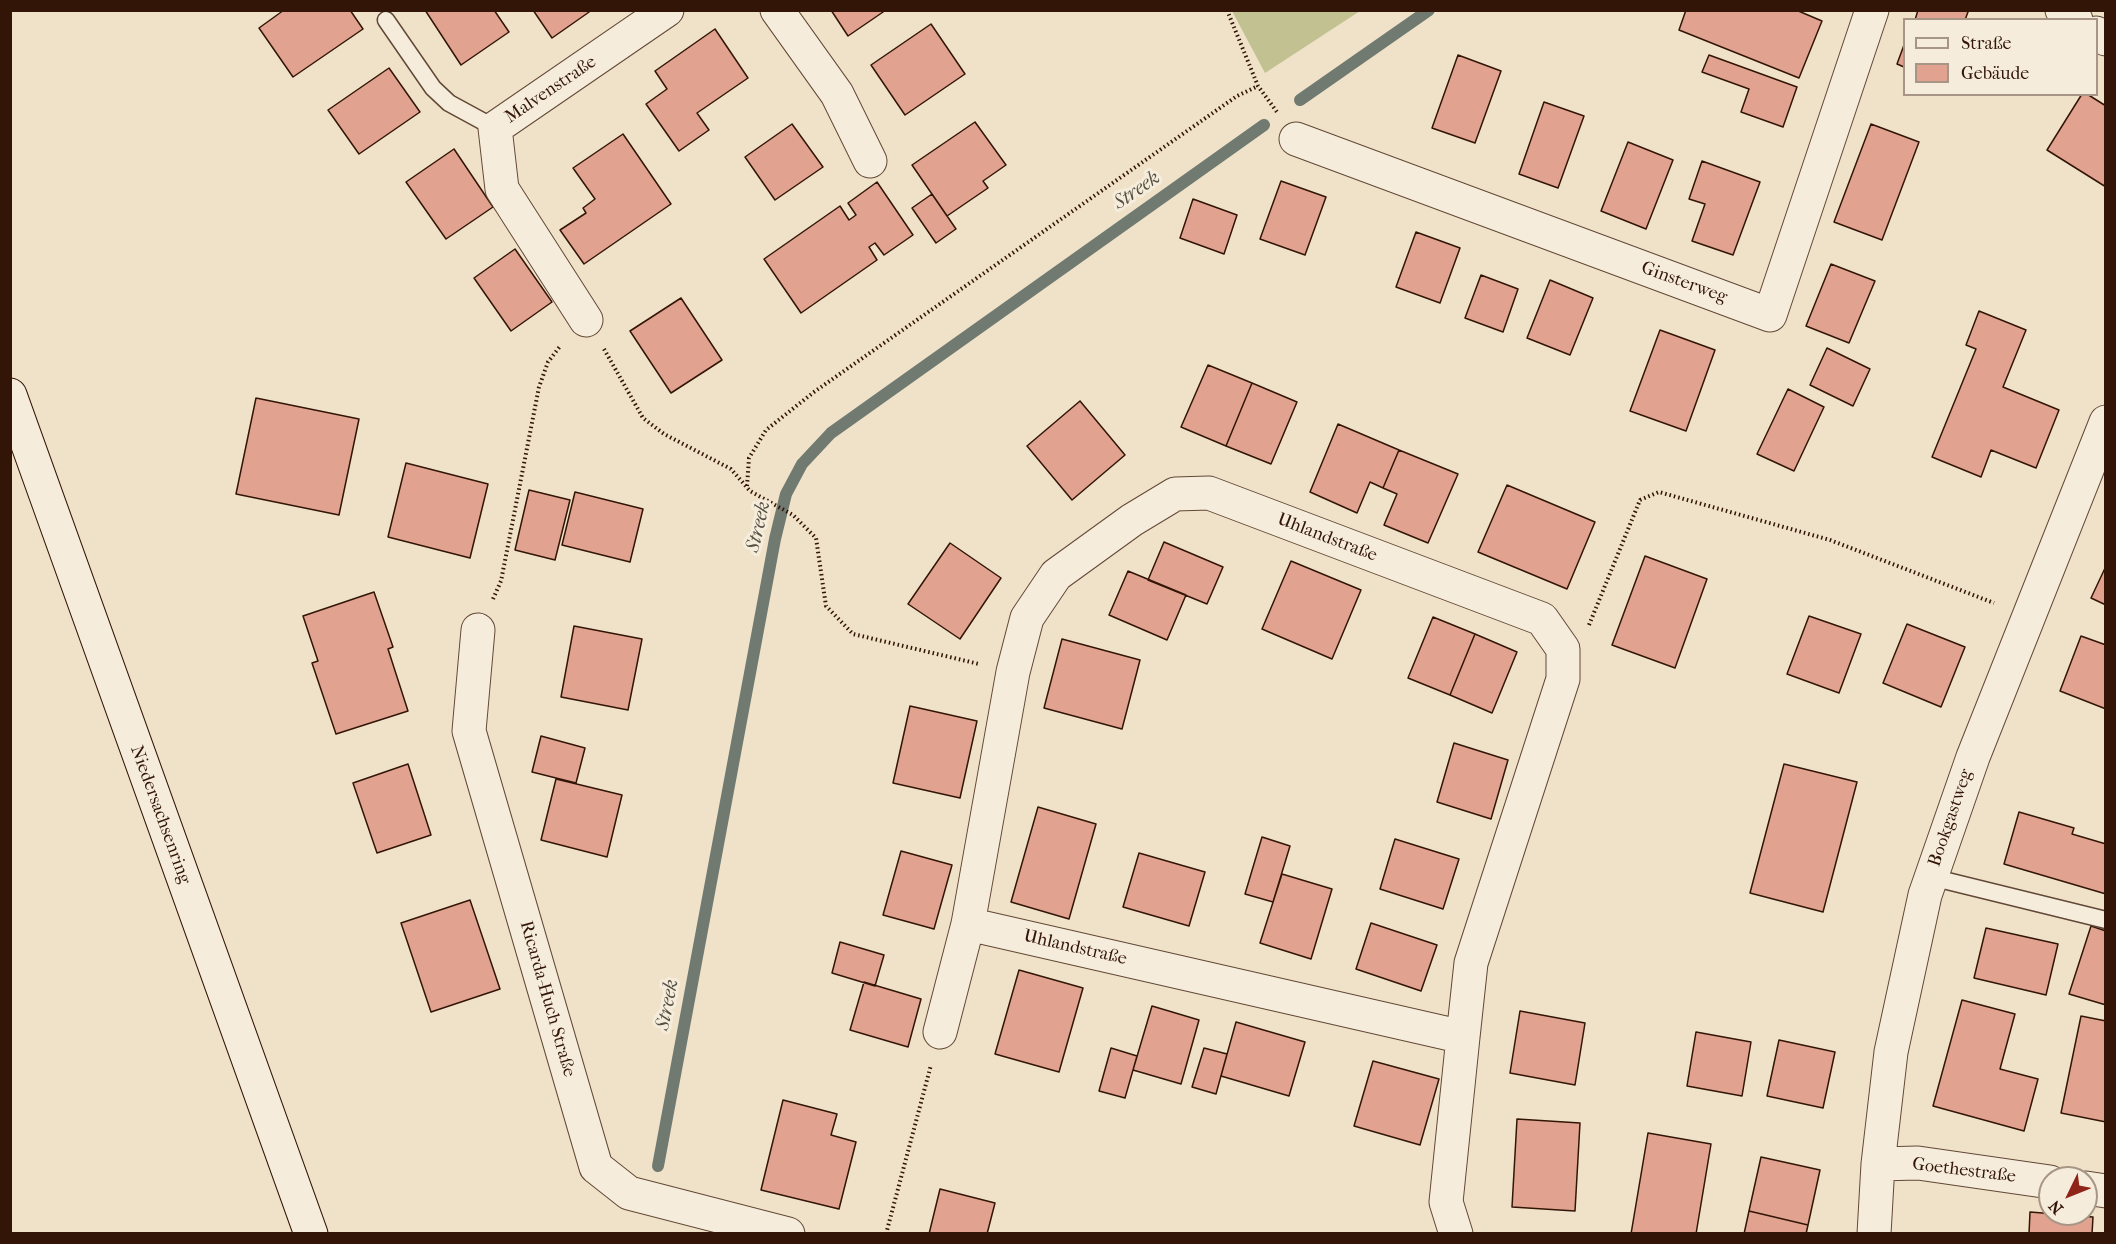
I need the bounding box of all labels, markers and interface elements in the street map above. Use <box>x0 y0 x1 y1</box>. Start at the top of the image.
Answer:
legend <box>1903 18 2098 96</box>
text: Straße <box>1961 33 2011 54</box>
street label: Malvenstraße <box>501 52 601 128</box>
text: Gebäude <box>1961 63 2029 84</box>
water label: Streek <box>1109 166 1165 216</box>
street label: Ginsterweg <box>1638 257 1730 309</box>
water label: Streek <box>741 499 777 555</box>
street label: Uhlandstraße <box>1274 509 1380 567</box>
street label: Niedersachsenring <box>125 743 195 887</box>
street label: Bookgastweg <box>1924 766 1978 870</box>
street label: Ricarda-Huch Straße <box>514 919 580 1079</box>
street label: Uhlandstraße <box>1021 926 1129 970</box>
water label: Streek <box>651 977 685 1033</box>
street label: Goethestraße <box>1911 1154 2017 1188</box>
north arrow <box>2038 1166 2098 1226</box>
text: N <box>2045 1196 2067 1218</box>

